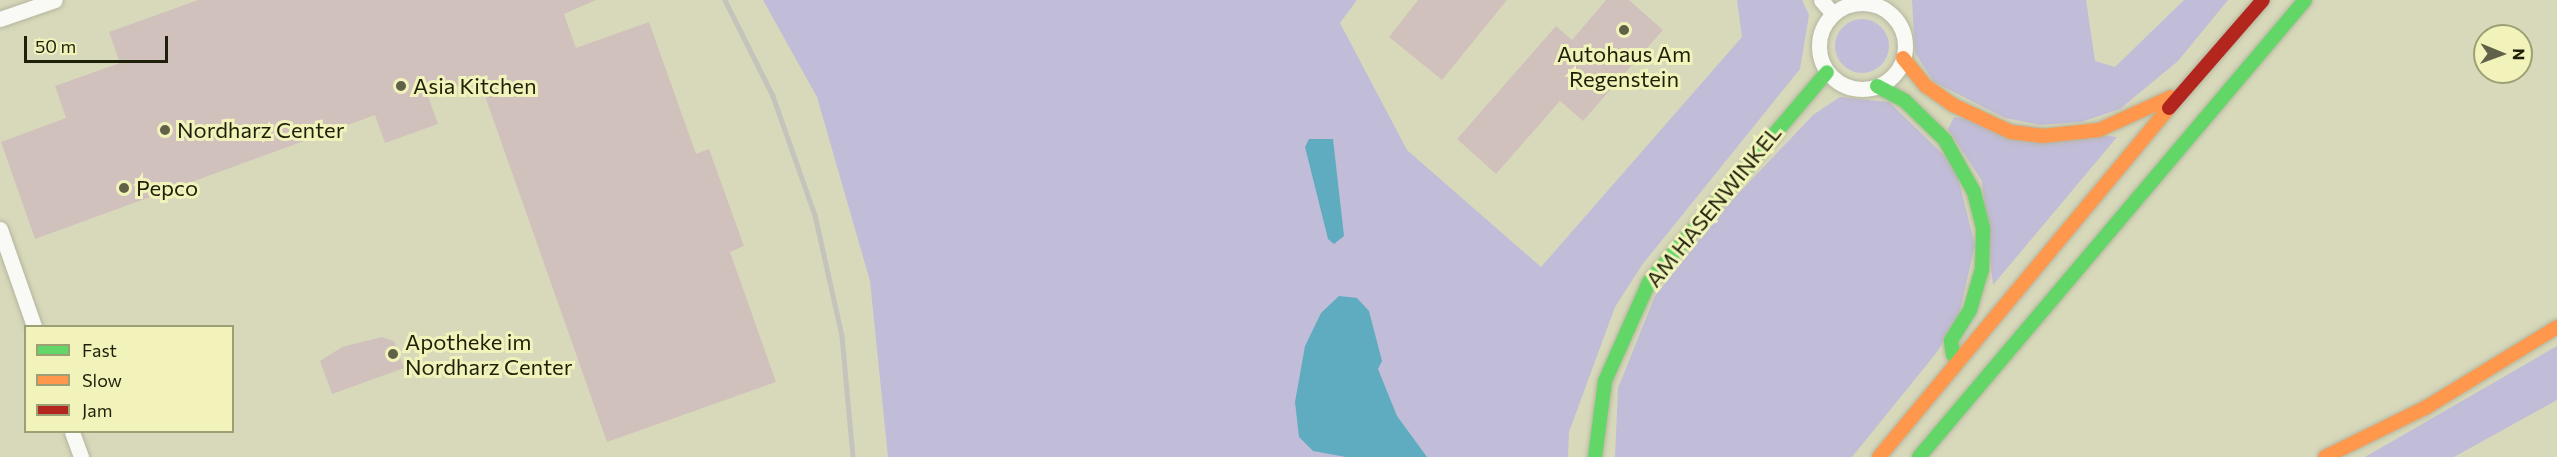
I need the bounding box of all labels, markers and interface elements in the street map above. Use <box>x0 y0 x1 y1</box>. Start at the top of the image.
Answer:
marker: Autohaus Am Regenstein <box>1617 23 1631 37</box>
scale bar <box>27 24 171 62</box>
north arrow <box>2473 24 2533 84</box>
text: 50 m <box>35 35 76 57</box>
place label: Autohaus Am Regenstein <box>1557 40 1691 92</box>
text: N <box>2510 48 2529 60</box>
place label: Asia Kitchen <box>413 73 537 99</box>
marker: Asia Kitchen <box>394 79 408 93</box>
place label: Nordharz Center <box>177 117 344 143</box>
street label: AM HASENWINKEL <box>1640 120 1786 292</box>
marker: Nordharz Center <box>158 123 172 137</box>
place label: Pepco <box>136 175 198 201</box>
marker: Pepco <box>117 181 131 195</box>
legend <box>24 325 234 433</box>
place label: Apotheke im Nordharz Center <box>405 328 572 380</box>
text: Fast <box>82 339 117 361</box>
marker: Apotheke im Nordharz Center <box>386 347 400 361</box>
text: Slow <box>82 369 122 391</box>
text: Jam <box>82 399 112 421</box>

